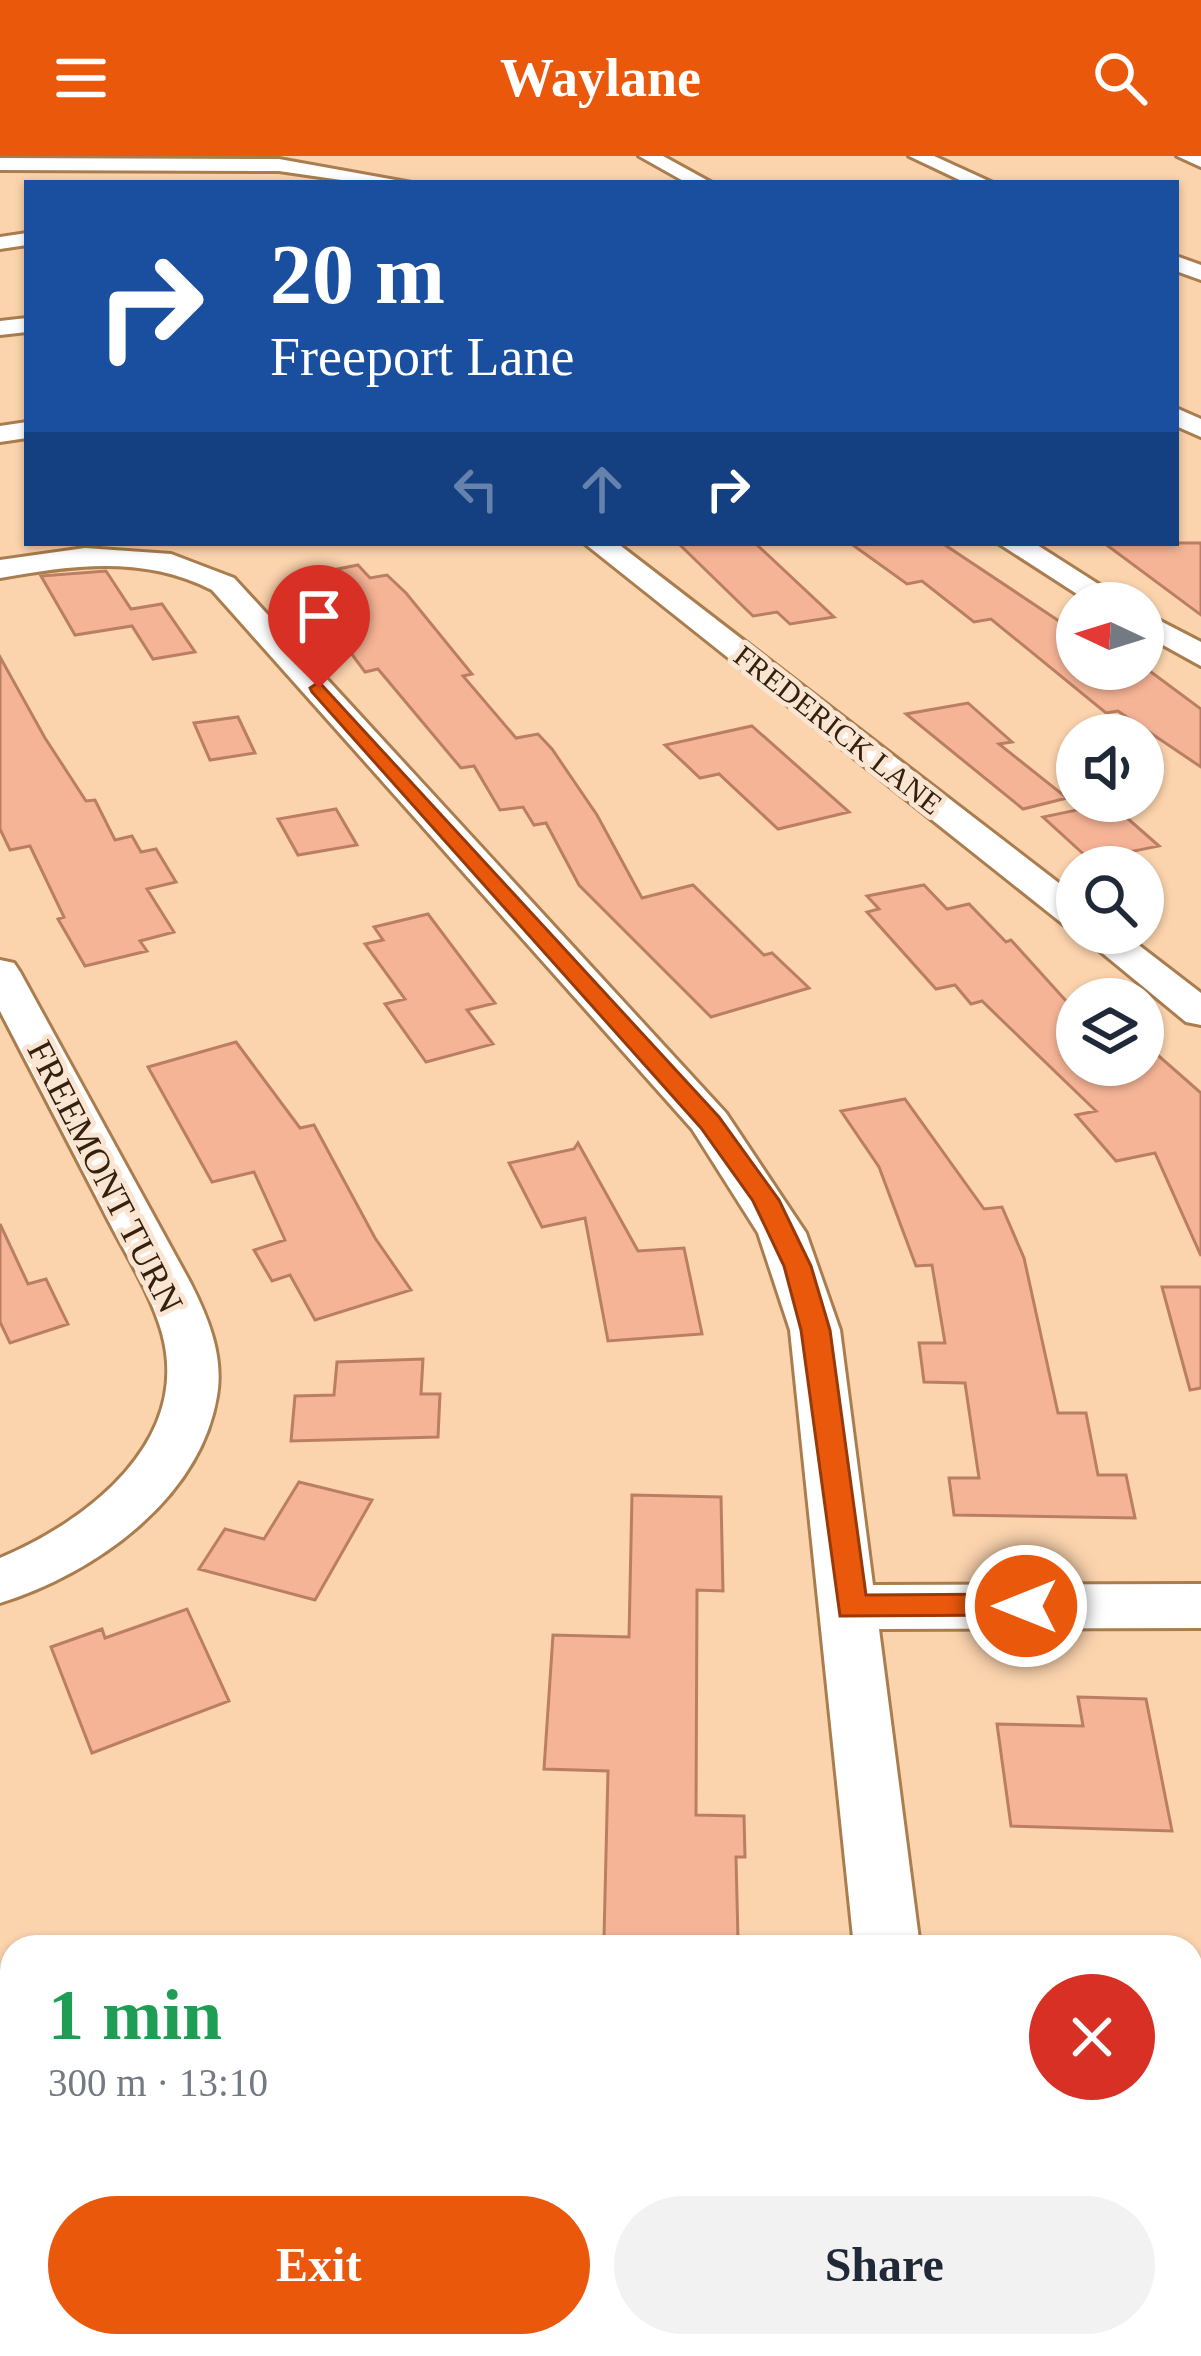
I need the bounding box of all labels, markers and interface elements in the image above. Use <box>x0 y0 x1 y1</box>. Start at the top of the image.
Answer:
icon: menu <box>48 45 114 111</box>
icon: search <box>1087 45 1153 111</box>
text: Waylane <box>500 48 701 108</box>
icon: right <box>72 228 228 384</box>
text: 20 m <box>270 228 445 321</box>
text: Freeport Lane <box>270 327 574 387</box>
icon: left <box>443 456 509 522</box>
icon: ahead <box>569 456 635 522</box>
icon: right <box>695 456 761 522</box>
pin <box>268 565 370 688</box>
north arrow <box>1056 582 1164 690</box>
map controls <box>1056 582 1164 1086</box>
icon: arrive <box>286 583 352 649</box>
street label: FREDERICK LANE <box>728 638 949 821</box>
button: sound <box>1056 714 1164 822</box>
button: search <box>1056 846 1164 954</box>
button: layers <box>1056 978 1164 1086</box>
street label: FREEMONT TURN <box>19 1034 191 1319</box>
position arrow <box>963 1543 1089 1669</box>
button: close <box>1029 1974 1155 2100</box>
text: 1 min <box>48 1975 222 2055</box>
text: 300 m · 13:10 <box>48 2061 268 2104</box>
button: Exit <box>48 2196 590 2334</box>
button: Share <box>614 2196 1155 2334</box>

